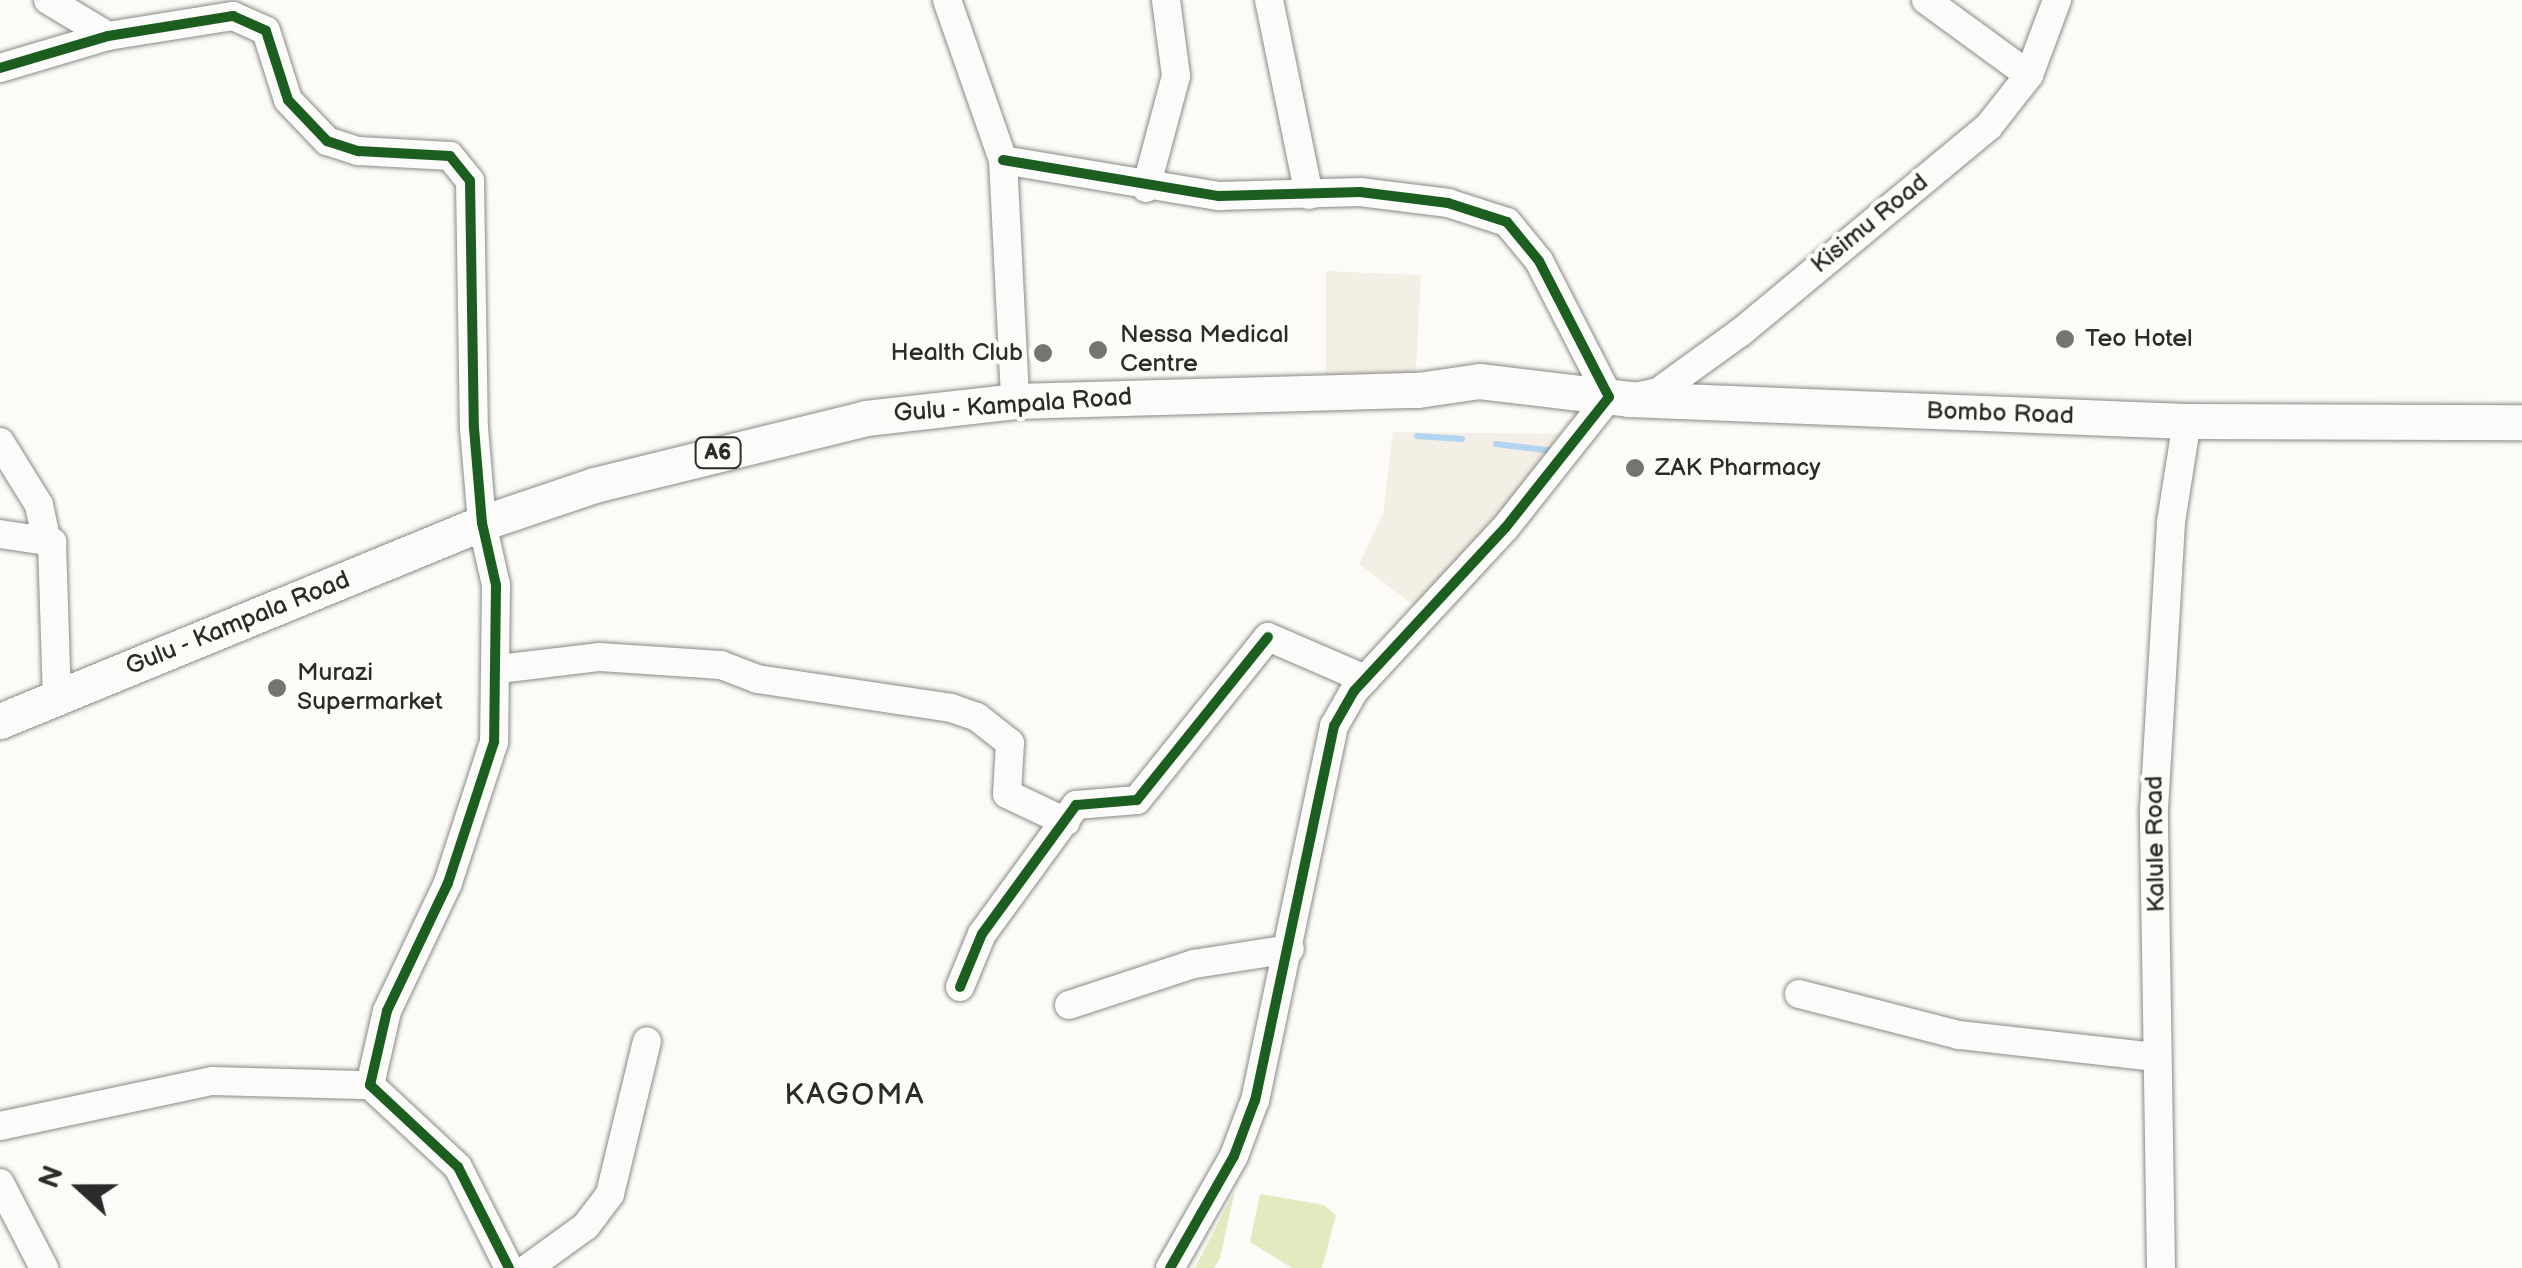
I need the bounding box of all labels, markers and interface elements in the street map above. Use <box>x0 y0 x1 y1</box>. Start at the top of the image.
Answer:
street label: Kisimu Road <box>1805 168 1935 280</box>
place label: Nessa Medical Centre <box>1120 321 1289 380</box>
place label: Teo Hotel <box>2085 324 2193 354</box>
marker: Teo Hotel <box>2054 328 2076 350</box>
marker: Nessa Medical Centre <box>1085 337 1111 363</box>
place label: Health Club <box>891 338 1023 368</box>
marker: Health Club <box>1032 342 1054 364</box>
street label: Gulu - Kampala Road <box>892 383 1134 429</box>
street label: Bombo Road <box>1926 396 2074 432</box>
road number: A6 <box>693 436 743 470</box>
place label: ZAK Pharmacy <box>1655 453 1820 483</box>
marker: ZAK Pharmacy <box>1624 457 1646 479</box>
street label: Gulu - Kampala Road <box>121 565 355 683</box>
place label: Murazi Supermarket <box>297 659 443 718</box>
marker: Murazi Supermarket <box>266 677 288 699</box>
street label: Kalule Road <box>2140 775 2172 913</box>
district label: KAGOMA <box>784 1077 926 1113</box>
north arrow <box>30 1138 130 1238</box>
text: N <box>32 1161 71 1193</box>

